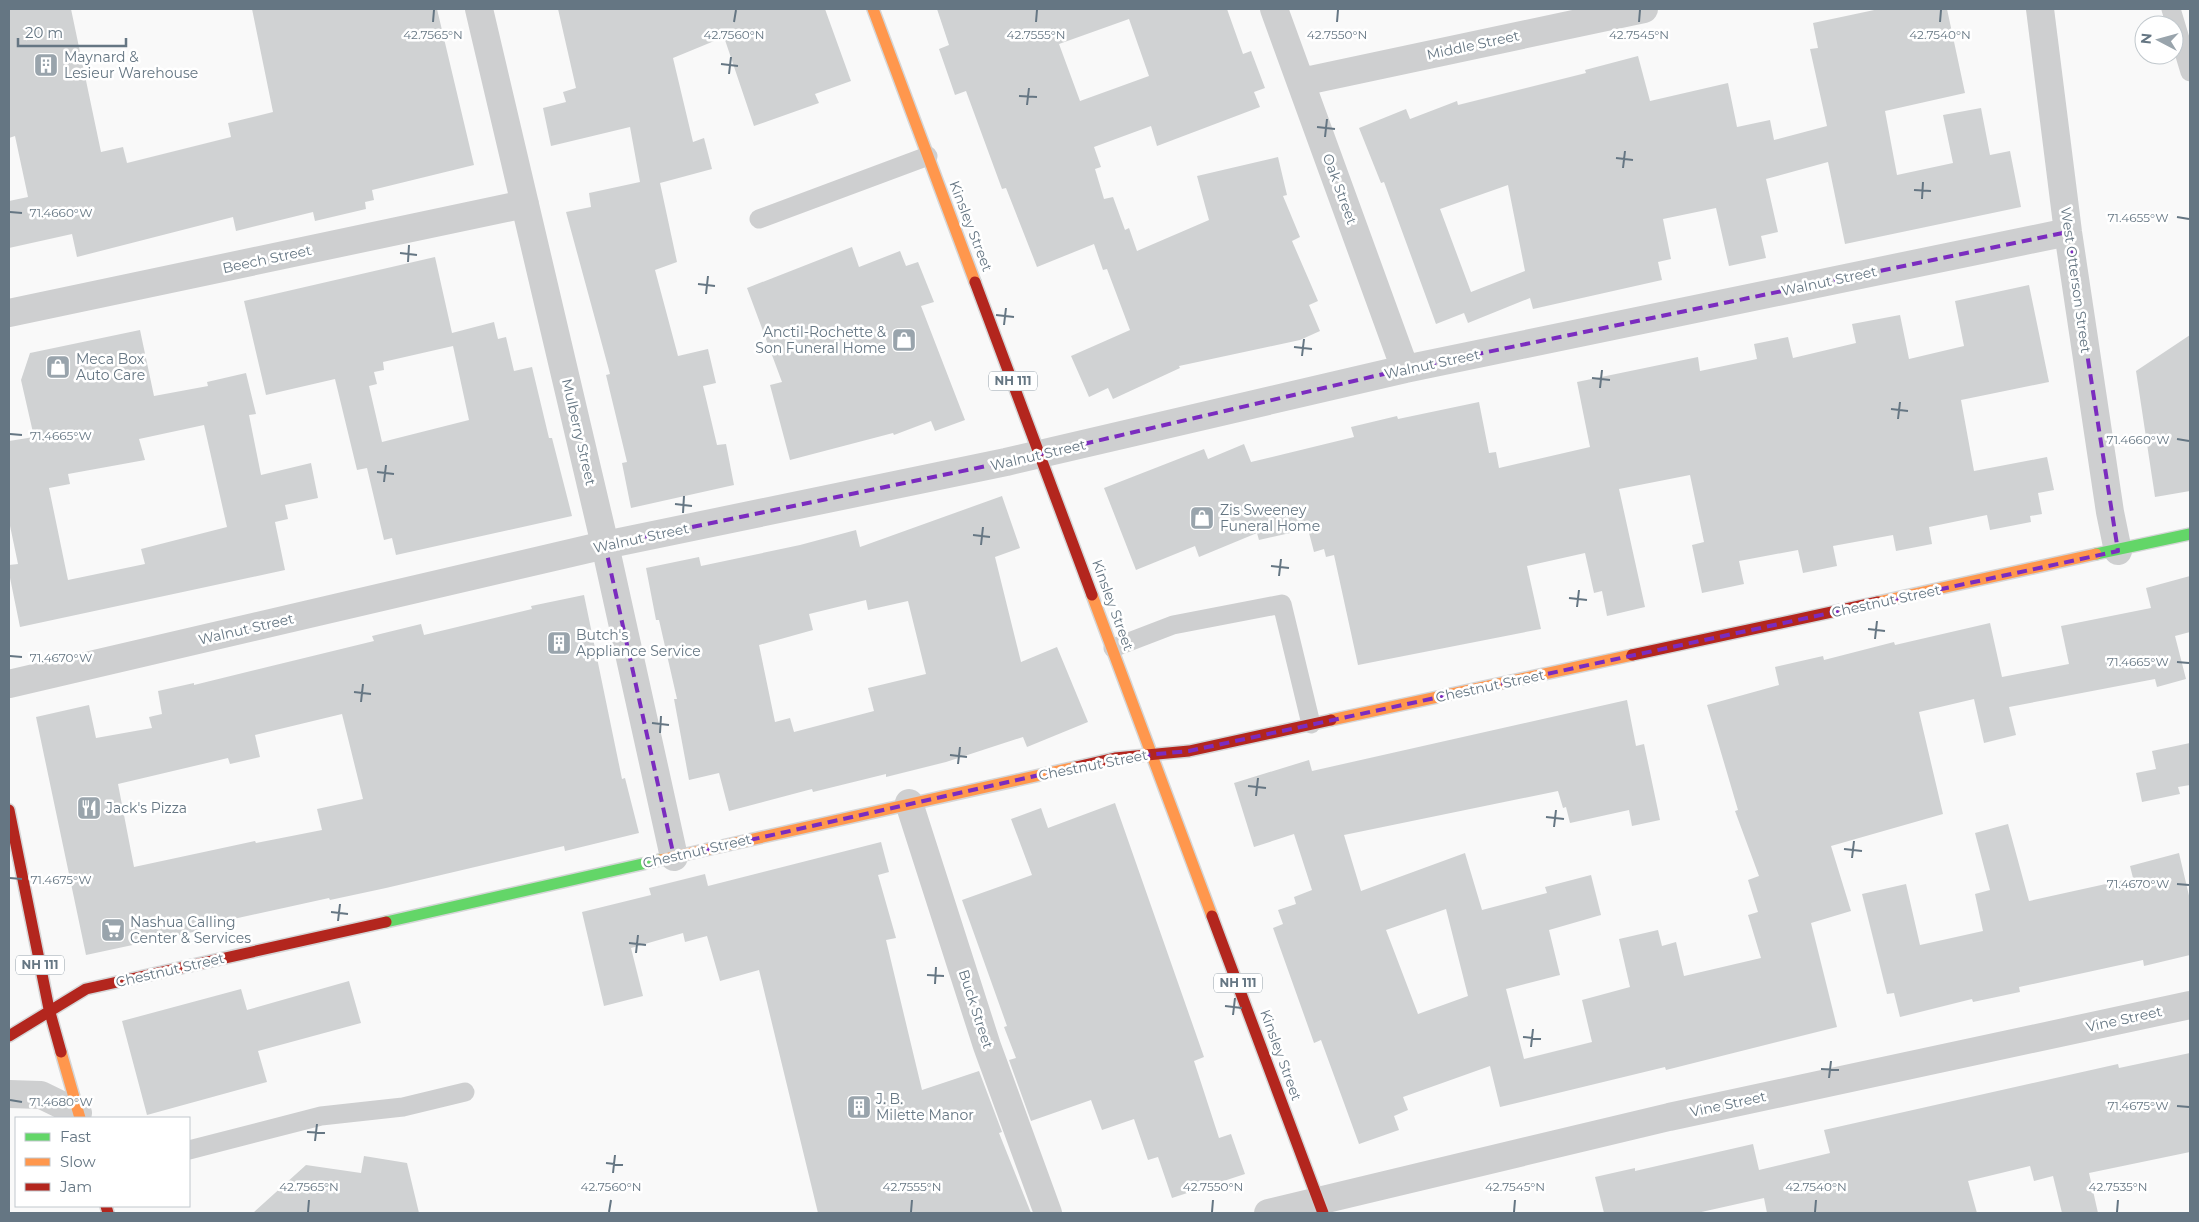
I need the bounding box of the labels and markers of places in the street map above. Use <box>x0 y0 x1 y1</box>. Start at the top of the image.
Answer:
place label: Maynard & Lesieur Warehouse <box>64 48 198 82</box>
building icon: Maynard & Lesieur Warehouse <box>33 52 59 78</box>
place label: Anctil-Rochette & Son Funeral Home <box>755 323 887 357</box>
shop icon: Anctil-Rochette & Son Funeral Home <box>891 327 917 353</box>
place label: Meca Box Auto Care <box>76 350 145 384</box>
shop icon: Meca Box Auto Care <box>45 354 71 380</box>
place label: Zis Sweeney Funeral Home <box>1220 501 1320 535</box>
shop icon: Zis Sweeney Funeral Home <box>1189 505 1215 531</box>
place label: Butch's Appliance Service <box>576 626 701 660</box>
building icon: Butch's Appliance Service <box>546 630 572 656</box>
restaurant icon: Jack's Pizza <box>76 795 102 821</box>
place label: Jack's Pizza <box>105 799 187 817</box>
place label: Nashua Calling Center & Services <box>130 913 251 947</box>
supermarket icon: Nashua Calling Center & Services <box>100 917 126 943</box>
place label: J. B. Milette Manor <box>875 1090 974 1124</box>
building icon: J. B. Milette Manor <box>846 1094 872 1120</box>

